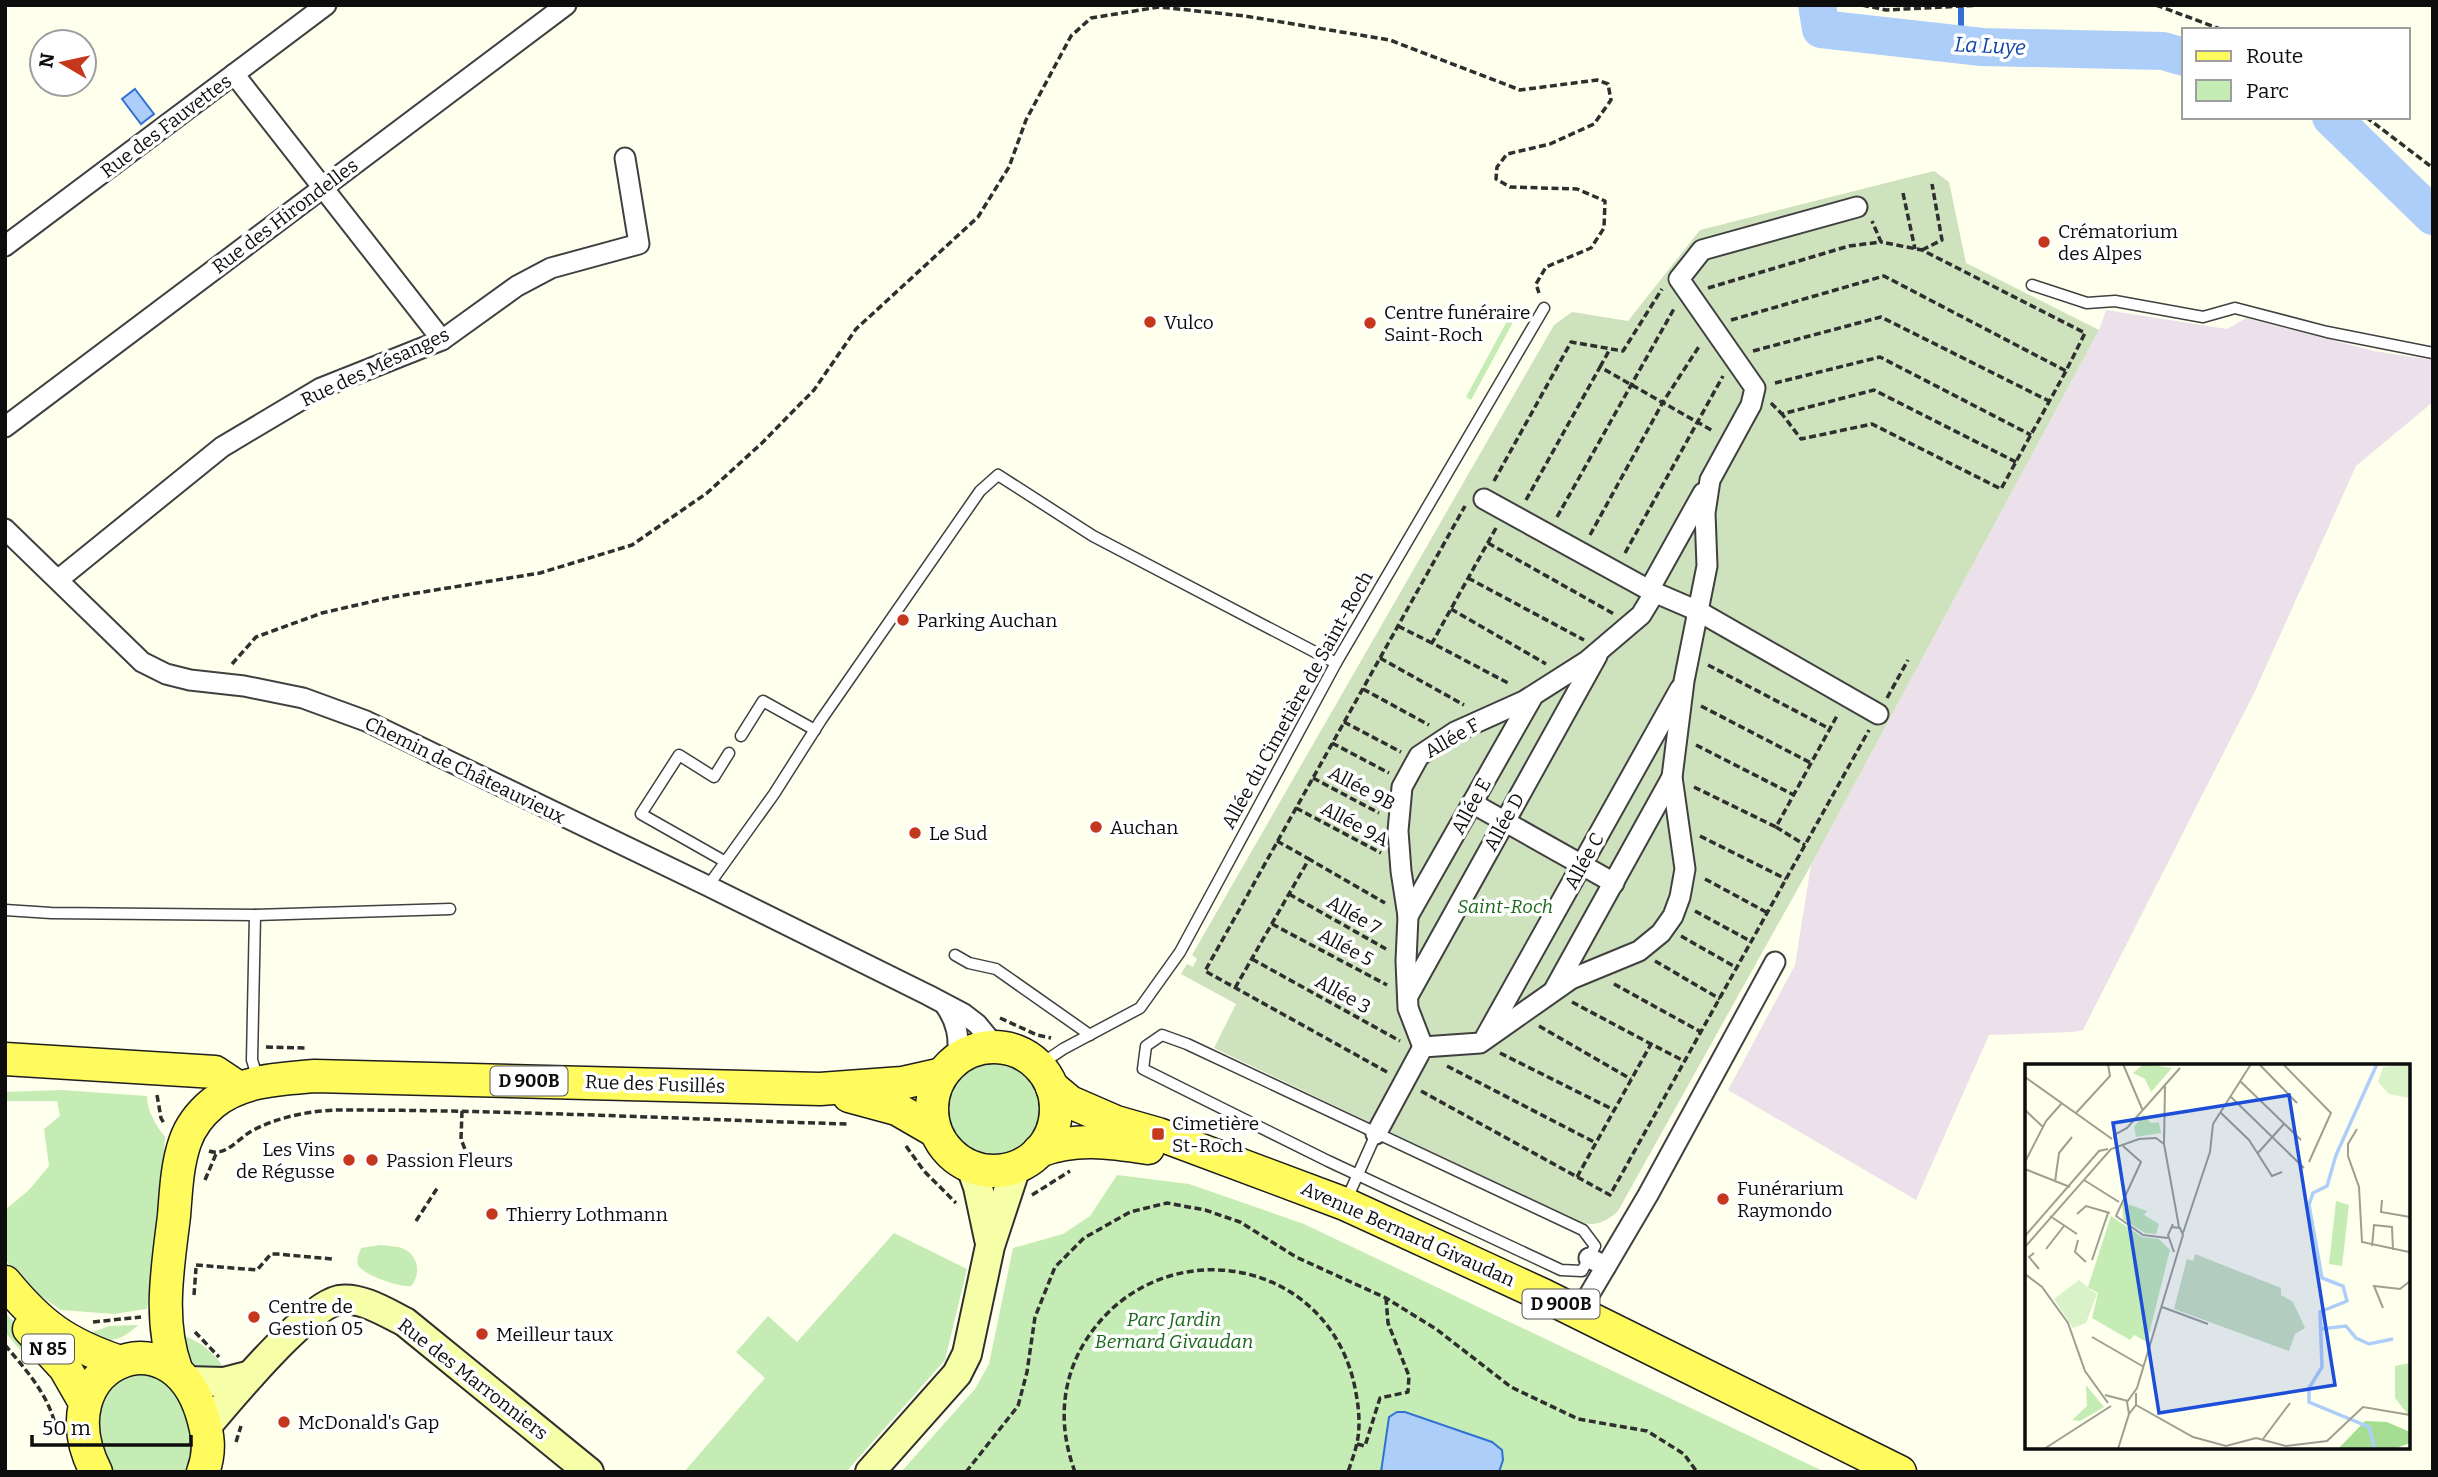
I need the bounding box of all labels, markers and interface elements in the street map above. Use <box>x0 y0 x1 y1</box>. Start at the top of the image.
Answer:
north arrow <box>28 28 98 98</box>
legend <box>2182 28 2410 119</box>
water label: La Luye <box>1954 31 2027 61</box>
text: Route <box>2246 43 2303 69</box>
text: N <box>34 51 59 69</box>
street label: Rue des Fauvettes <box>96 69 236 183</box>
text: Parc <box>2246 78 2289 104</box>
street label: Rue des Hirondelles <box>208 154 362 278</box>
place label: Crématorium des Alpes <box>2058 220 2178 265</box>
marker: Crématorium des Alpes <box>2036 234 2052 250</box>
place label: Centre funéraire Saint-Roch <box>1384 301 1530 346</box>
place label: Vulco <box>1164 311 1214 334</box>
marker: Vulco <box>1142 314 1158 330</box>
marker: Centre funéraire Saint-Roch <box>1362 315 1378 331</box>
street label: Rue des Mésanges <box>297 323 453 411</box>
street label: Allée du Cimetière de Saint-Roch <box>1216 567 1378 833</box>
place label: Parking Auchan <box>917 609 1057 632</box>
marker: Parking Auchan <box>895 612 911 628</box>
street label: Chemin de Châteauvieux <box>361 711 569 829</box>
street label: Allée F <box>1420 713 1484 763</box>
street label: Allée 9B <box>1325 761 1399 815</box>
street label: Allée E <box>1446 774 1496 838</box>
street label: Allée D <box>1479 789 1529 855</box>
street label: Allée 9A <box>1317 797 1393 852</box>
place label: Auchan <box>1110 816 1178 839</box>
marker: Auchan <box>1088 819 1104 835</box>
place label: Le Sud <box>929 822 988 845</box>
marker: Le Sud <box>907 825 923 841</box>
street label: Allée C <box>1559 829 1609 893</box>
street label: Allée 7 <box>1323 890 1385 940</box>
park label: Saint-Roch <box>1457 895 1553 918</box>
street label: Allée 5 <box>1315 923 1377 971</box>
street label: Allée 3 <box>1311 969 1375 1019</box>
inset map <box>2025 1064 2410 1449</box>
road number: D 900B <box>490 1066 568 1096</box>
street label: Rue des Fusillés <box>585 1070 725 1098</box>
place label: Cimetière St-Roch <box>1172 1112 1259 1157</box>
marker: Cimetière St-Roch <box>1150 1126 1166 1142</box>
place label: Les Vins de Régusse <box>236 1138 335 1183</box>
place label: Passion Fleurs <box>386 1149 513 1172</box>
marker: Les Vins de Régusse <box>341 1152 357 1168</box>
marker: Passion Fleurs <box>364 1152 380 1168</box>
street label: Avenue Bernard Givaudan <box>1298 1176 1518 1292</box>
place label: Funérarium Raymondo <box>1737 1177 1844 1222</box>
marker: Funérarium Raymondo <box>1715 1191 1731 1207</box>
place label: Thierry Lothmann <box>506 1203 668 1226</box>
marker: Thierry Lothmann <box>484 1206 500 1222</box>
road number: D 900B <box>1522 1289 1600 1318</box>
place label: Centre de Gestion 05 <box>268 1295 363 1340</box>
park label: Parc Jardin Bernard Givaudan <box>1095 1308 1253 1353</box>
marker: Centre de Gestion 05 <box>246 1309 262 1325</box>
street label: Rue des Marronniers <box>393 1313 553 1445</box>
place label: Meilleur taux <box>496 1323 614 1346</box>
marker: Meilleur taux <box>474 1326 490 1342</box>
road number: N 85 <box>22 1334 74 1364</box>
scale bar <box>32 1404 191 1448</box>
place label: McDonald's Gap <box>298 1411 439 1434</box>
marker: McDonald's Gap <box>276 1414 292 1430</box>
text: 50 m <box>42 1415 91 1441</box>

